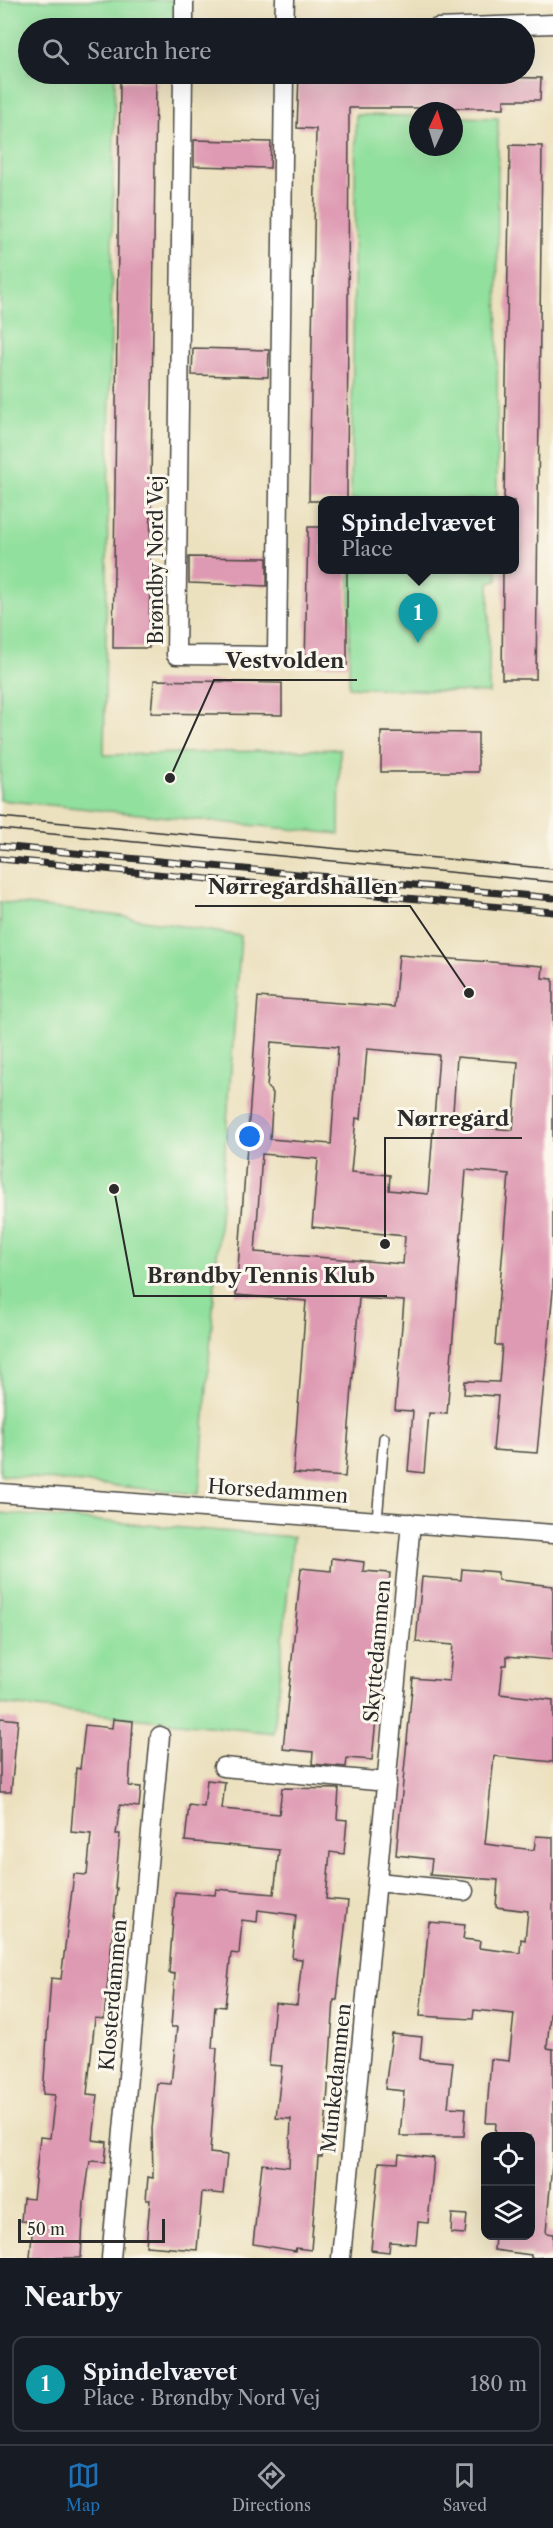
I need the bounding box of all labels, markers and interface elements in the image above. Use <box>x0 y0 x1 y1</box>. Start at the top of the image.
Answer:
search box <box>18 18 535 84</box>
icon: search <box>39 35 72 68</box>
text: Search here <box>87 38 212 65</box>
north arrow <box>409 102 463 156</box>
street label: Brøndby Nord Vej <box>144 475 168 645</box>
popup <box>318 496 519 574</box>
text: Spindelvævet <box>341 510 496 537</box>
text: Place <box>341 537 393 561</box>
pin: 1 <box>398 594 438 643</box>
callout: Vestvolden <box>214 641 357 680</box>
text: Vestvolden <box>225 648 345 673</box>
callout: Nørregårdshallen <box>195 867 410 906</box>
text: Nørregårdshallen <box>208 874 399 899</box>
callout: Nørregård <box>385 1099 522 1138</box>
text: Nørregård <box>397 1106 509 1131</box>
your location <box>235 1122 264 1151</box>
callout: Brøndby Tennis Klub <box>134 1257 387 1296</box>
text: Brøndby Tennis Klub <box>147 1263 375 1288</box>
street label: Horsedammen <box>207 1474 350 1508</box>
street label: Skyttedammen <box>359 1578 395 1723</box>
street label: Klosterdammen <box>94 1918 132 2072</box>
street label: Munkedammen <box>316 2001 356 2154</box>
map controls <box>481 2132 535 2240</box>
button: locate <box>481 2132 535 2186</box>
button: layers <box>481 2186 535 2240</box>
scale bar <box>18 2216 165 2244</box>
text: 50 m <box>27 2219 65 2239</box>
text: Nearby <box>24 2281 122 2313</box>
text: Spindelvævet <box>83 2359 237 2386</box>
text: 1 <box>41 2372 50 2396</box>
text: 180 m <box>470 2372 527 2396</box>
text: Place · Brøndby Nord Vej <box>83 2386 320 2410</box>
tab: Map <box>66 2459 100 2515</box>
tab: Directions <box>232 2459 311 2515</box>
tab: Saved <box>443 2459 487 2515</box>

